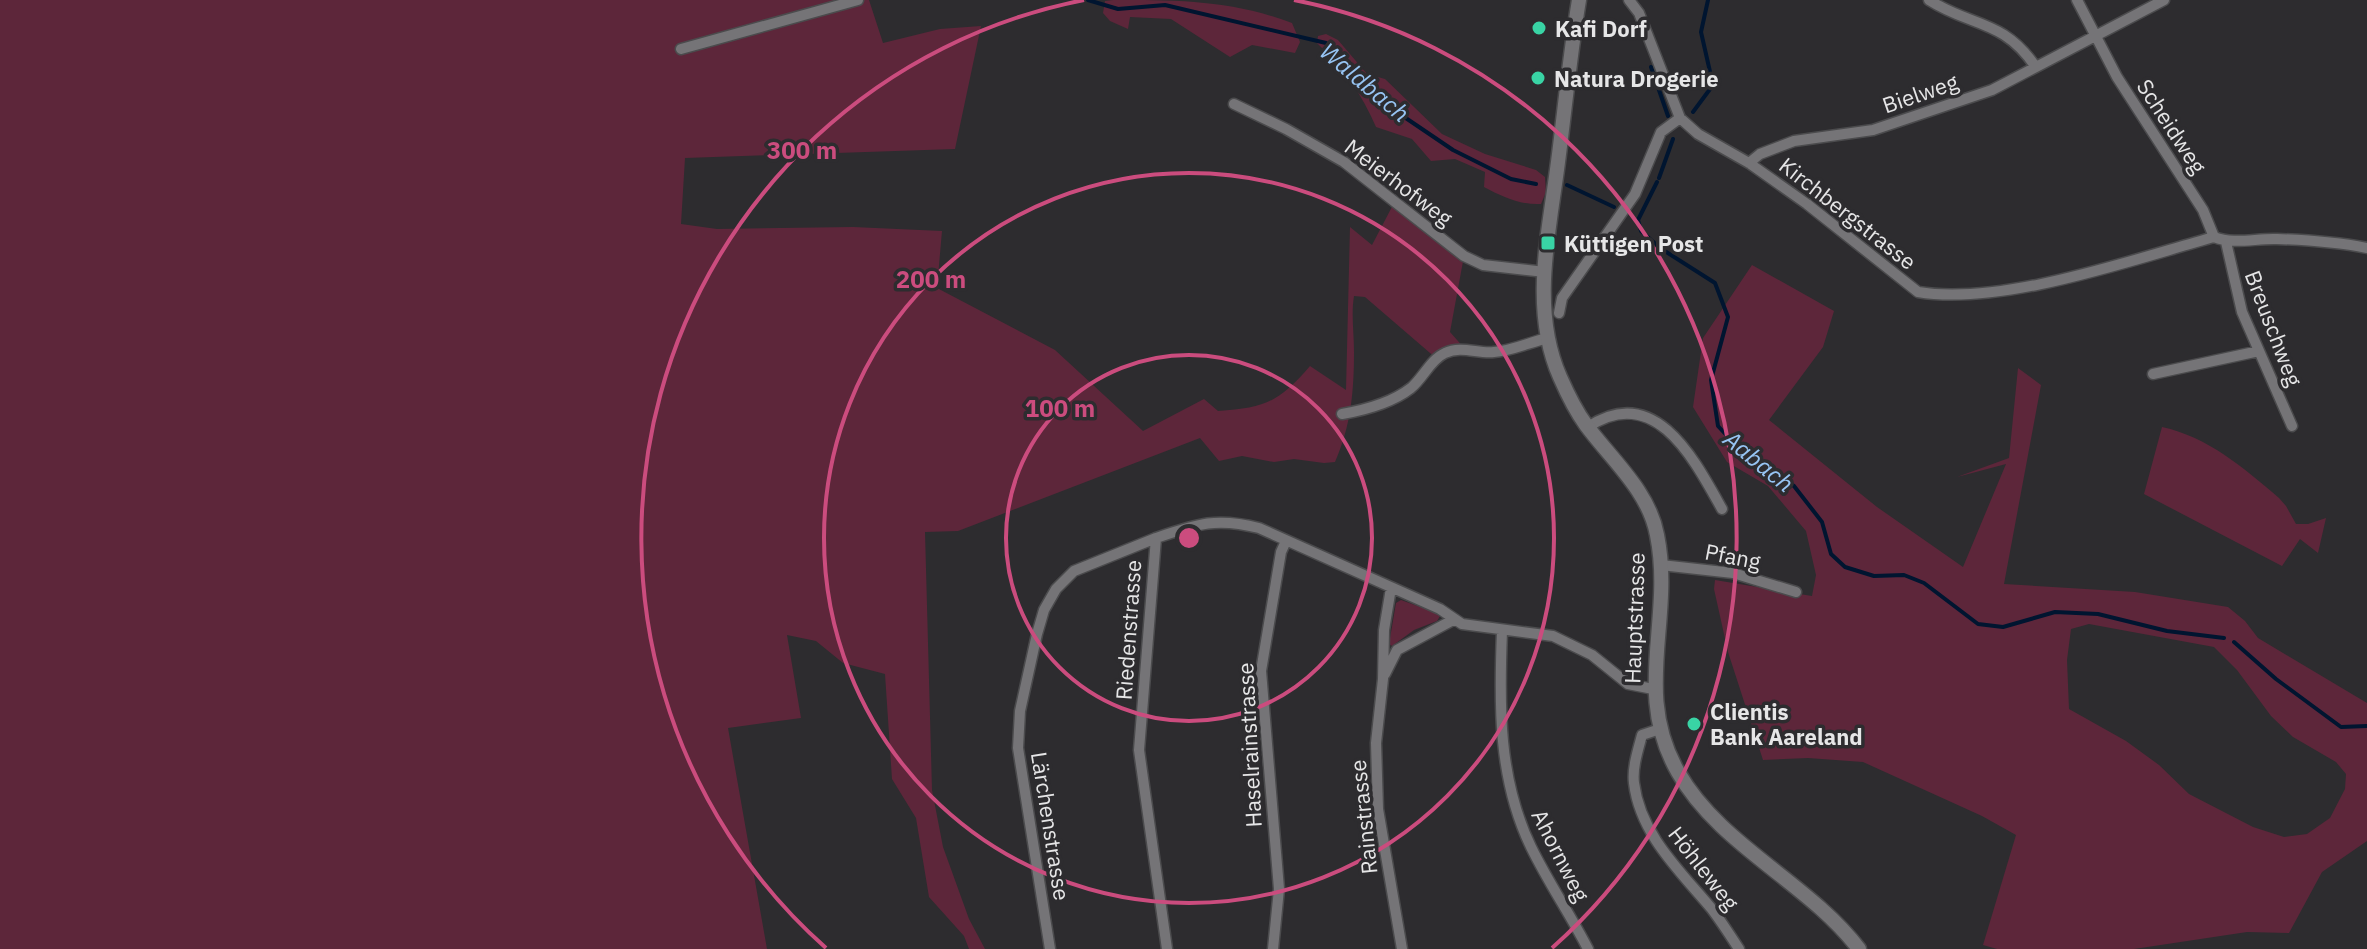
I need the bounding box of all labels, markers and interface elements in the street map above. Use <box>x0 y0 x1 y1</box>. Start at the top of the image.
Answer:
place label: Kafi Dorf <box>1555 14 1647 43</box>
marker: Kafi Dorf <box>1530 19 1548 37</box>
water label: Waldbach <box>1313 35 1417 129</box>
place label: Natura Drogerie <box>1554 64 1719 93</box>
street label: Bielweg <box>1878 66 1962 119</box>
marker: Natura Drogerie <box>1529 69 1547 87</box>
street label: Scheidweg <box>2131 73 2214 179</box>
street label: Meierhofweg <box>1339 132 1459 232</box>
text: 300 m <box>767 134 837 166</box>
street label: Kirchbergstrasse <box>1774 150 1922 276</box>
place label: Küttigen Post <box>1564 229 1703 258</box>
marker: Küttigen Post <box>1539 234 1557 252</box>
text: 200 m <box>896 263 966 295</box>
street label: Breuschweg <box>2239 266 2309 390</box>
text: 100 m <box>1025 392 1095 424</box>
water label: Aabach <box>1716 422 1801 499</box>
centre of rings <box>1175 524 1203 552</box>
street label: Pfang <box>1703 536 1764 576</box>
street label: Hauptstrasse <box>1617 552 1651 684</box>
street label: Riedenstrasse <box>1109 559 1147 701</box>
street label: Haselrainstrasse <box>1230 662 1268 828</box>
place label: Clientis Bank Aareland <box>1710 697 1863 751</box>
marker: Clientis Bank Aareland <box>1685 715 1703 733</box>
street label: Lärchenstrasse <box>1025 750 1077 902</box>
street label: Rainstrasse <box>1343 758 1383 876</box>
street label: Ahornweg <box>1525 804 1597 906</box>
street label: Höhleweg <box>1662 820 1746 916</box>

